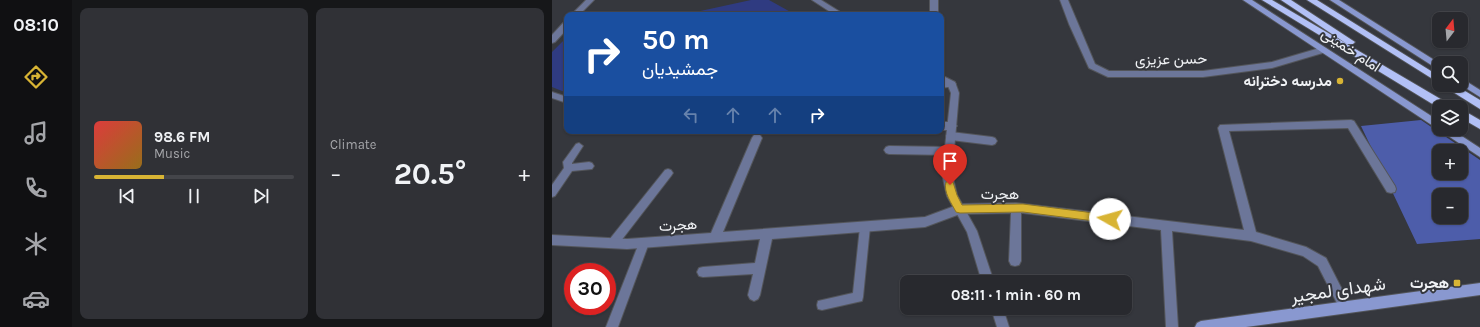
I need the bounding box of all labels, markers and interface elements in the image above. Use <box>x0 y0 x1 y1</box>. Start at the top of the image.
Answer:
north arrow <box>1432 12 1468 48</box>
map controls <box>1432 12 1468 224</box>
text: 08:10 <box>13 14 59 36</box>
text: 50 m <box>642 23 710 56</box>
street label: امام خمینی <box>1318 24 1384 77</box>
icon: right <box>576 28 628 80</box>
street label: حسن عزیزی <box>1135 49 1207 70</box>
button: search <box>1432 56 1468 92</box>
text: جمشیدیان <box>642 58 718 80</box>
icon: directions <box>22 63 50 91</box>
place label: مدرسه دخترانه <box>1243 72 1332 90</box>
marker: مدرسه دخترانه <box>1335 76 1345 86</box>
button: layers <box>1432 100 1468 136</box>
icon: left <box>680 104 702 126</box>
icon: ahead <box>722 104 744 126</box>
icon: ahead <box>764 104 786 126</box>
icon: right <box>806 104 828 126</box>
icon: music <box>22 119 50 147</box>
text: 98.6 FM <box>154 128 210 146</box>
text: Climate <box>330 137 376 152</box>
pin <box>933 144 967 185</box>
button: + <box>1432 144 1468 180</box>
text: Music <box>154 146 190 161</box>
icon: arrive <box>939 150 961 172</box>
text: 20.5° <box>394 156 466 192</box>
text: − <box>330 161 342 187</box>
text: + <box>518 161 530 187</box>
icon: phone <box>22 174 50 202</box>
icon: previous <box>116 185 138 207</box>
icon: pause <box>183 185 205 207</box>
icon: next <box>250 185 272 207</box>
street label: هجرت <box>981 185 1019 203</box>
button: − <box>1432 188 1468 224</box>
position arrow <box>1089 198 1131 240</box>
street label: هجرت <box>658 215 698 235</box>
icon: climate <box>22 230 50 258</box>
speed limit sign: 30 <box>564 263 616 315</box>
street label: شهدای لمجیر <box>1288 272 1387 308</box>
place label: هجرت <box>1410 274 1449 292</box>
marker: هجرت <box>1452 278 1462 288</box>
icon: car <box>22 285 50 313</box>
text: 08:11 · 1 min · 60 m <box>951 286 1081 304</box>

